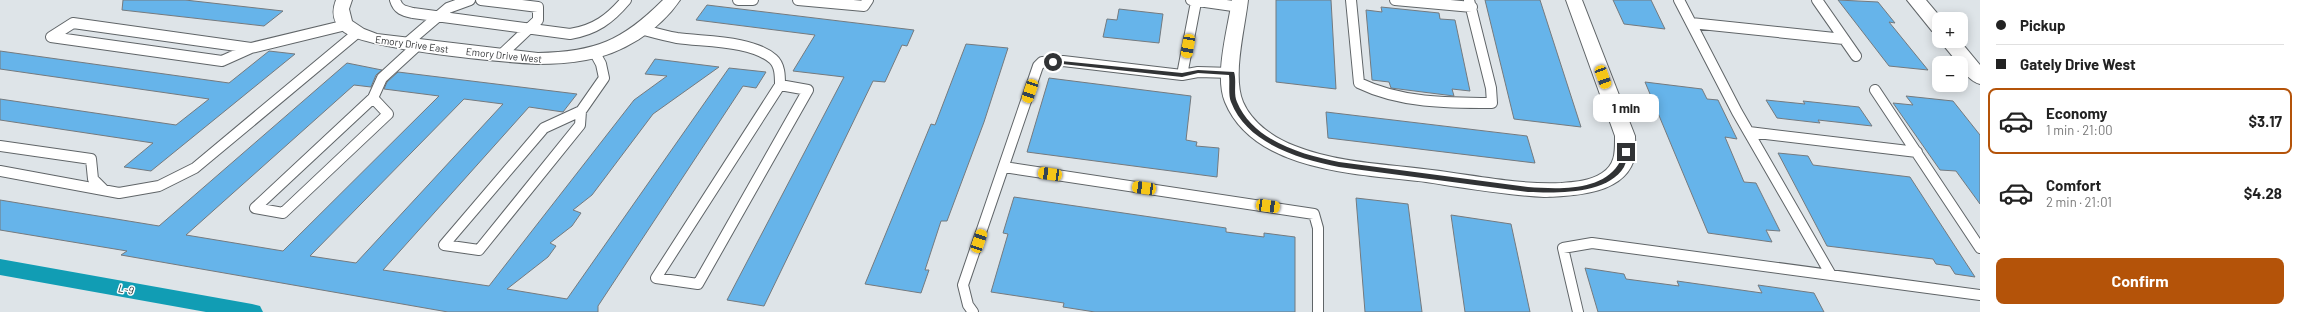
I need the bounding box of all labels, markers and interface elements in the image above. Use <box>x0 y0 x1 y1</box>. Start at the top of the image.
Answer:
map controls <box>1932 12 1968 92</box>
button: + <box>1932 12 1968 48</box>
text: Pickup <box>2020 16 2066 34</box>
street label: Emory Drive East <box>374 33 450 55</box>
car <box>1180 33 1196 59</box>
street label: Emory Drive West <box>465 45 543 65</box>
route start <box>1044 53 1062 71</box>
text: Gately Drive West <box>2020 55 2136 73</box>
button: − <box>1932 56 1968 92</box>
car <box>1593 64 1613 90</box>
car <box>1020 78 1040 104</box>
callout: 1 min <box>1593 94 1659 122</box>
text: 1 min <box>1612 100 1640 116</box>
icon: car <box>1998 103 2034 139</box>
text: Economy <box>2046 104 2107 122</box>
text: $3.17 <box>2249 112 2282 130</box>
text: 1 min · 21:00 <box>2046 122 2113 138</box>
route end <box>1617 143 1635 161</box>
car <box>1037 166 1063 182</box>
icon: car <box>1998 175 2034 211</box>
text: Comfort <box>2046 176 2101 194</box>
car <box>1131 180 1157 196</box>
text: $4.28 <box>2244 184 2282 202</box>
text: 2 min · 21:01 <box>2046 194 2112 210</box>
car <box>1255 198 1281 214</box>
car <box>969 228 989 254</box>
button: Confirm <box>1996 258 2284 304</box>
water label: L-9 <box>117 281 135 297</box>

